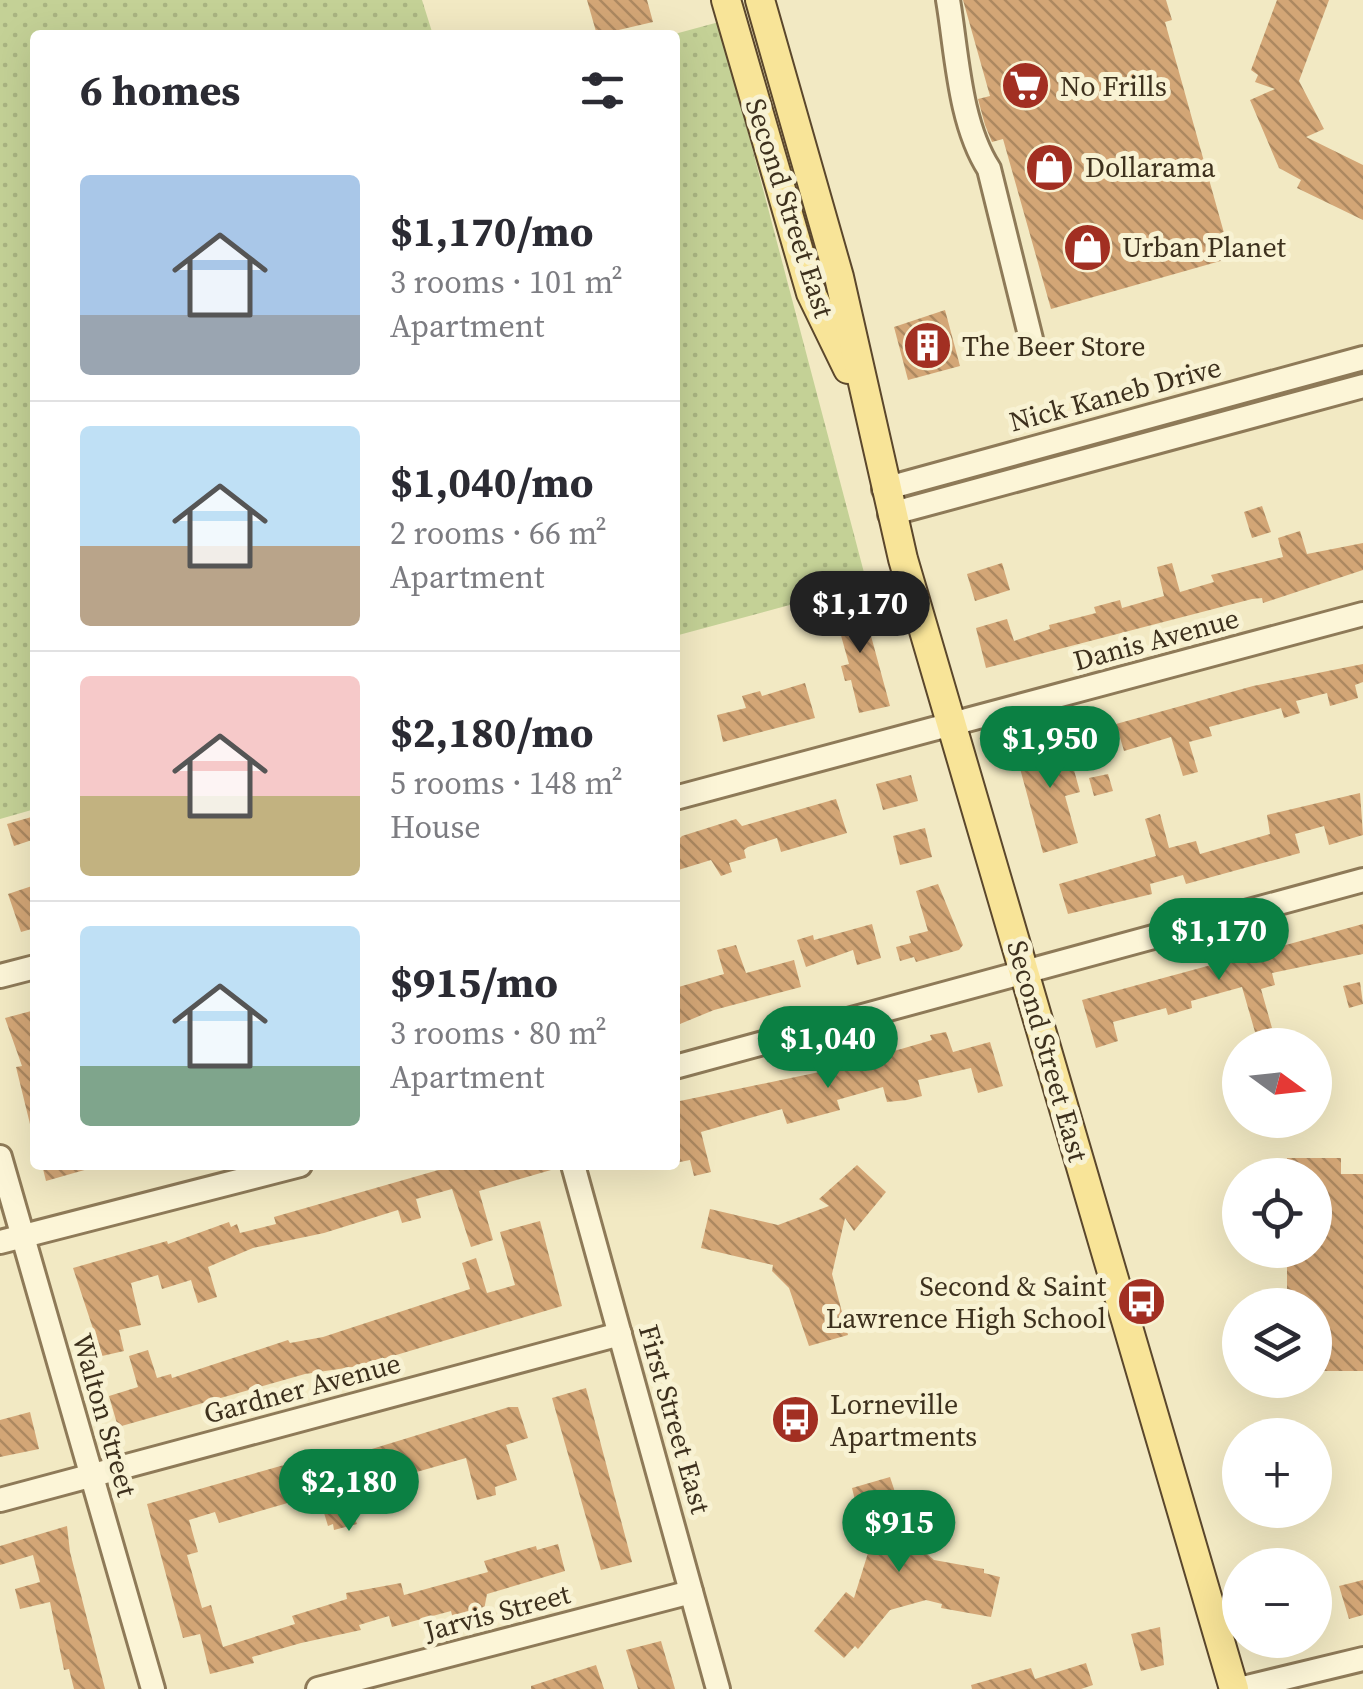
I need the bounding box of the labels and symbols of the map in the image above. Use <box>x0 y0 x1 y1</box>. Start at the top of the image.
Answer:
supermarket icon: No Frills <box>999 60 1051 112</box>
place label: No Frills <box>1060 67 1167 105</box>
street label: Second Street East <box>737 94 844 323</box>
shop icon: Dollarama <box>1024 141 1076 193</box>
place label: Dollarama <box>1085 148 1216 186</box>
shop icon: Urban Planet <box>1061 221 1113 273</box>
place label: Urban Planet <box>1122 228 1287 266</box>
building icon: The Beer Store <box>901 320 953 372</box>
place label: The Beer Store <box>962 327 1145 365</box>
street label: Nick Kaneb Drive <box>1005 347 1225 441</box>
pin: $1,170 <box>779 571 941 656</box>
street label: Danis Avenue <box>1069 599 1243 679</box>
pin: $1,950 <box>969 706 1131 791</box>
pin: $1,170 <box>1138 898 1300 983</box>
street label: Second Street East <box>998 936 1098 1167</box>
pin: $1,040 <box>747 1006 909 1091</box>
north arrow <box>1222 1028 1332 1138</box>
place label: Second & Saint Lawrence High School <box>826 1267 1107 1337</box>
bus stop icon: Second & Saint Lawrence High School <box>1115 1276 1167 1328</box>
street label: First Street East <box>630 1320 720 1519</box>
street label: Walton Street <box>64 1329 147 1502</box>
street label: Gardner Avenue <box>199 1343 405 1433</box>
place label: Lorneville Apartments <box>830 1385 977 1455</box>
bus stop icon: Lorneville Apartments <box>769 1394 821 1446</box>
pin: $2,180 <box>268 1449 430 1534</box>
pin: $915 <box>840 1490 958 1575</box>
street label: Jarvis Street <box>419 1574 575 1650</box>

